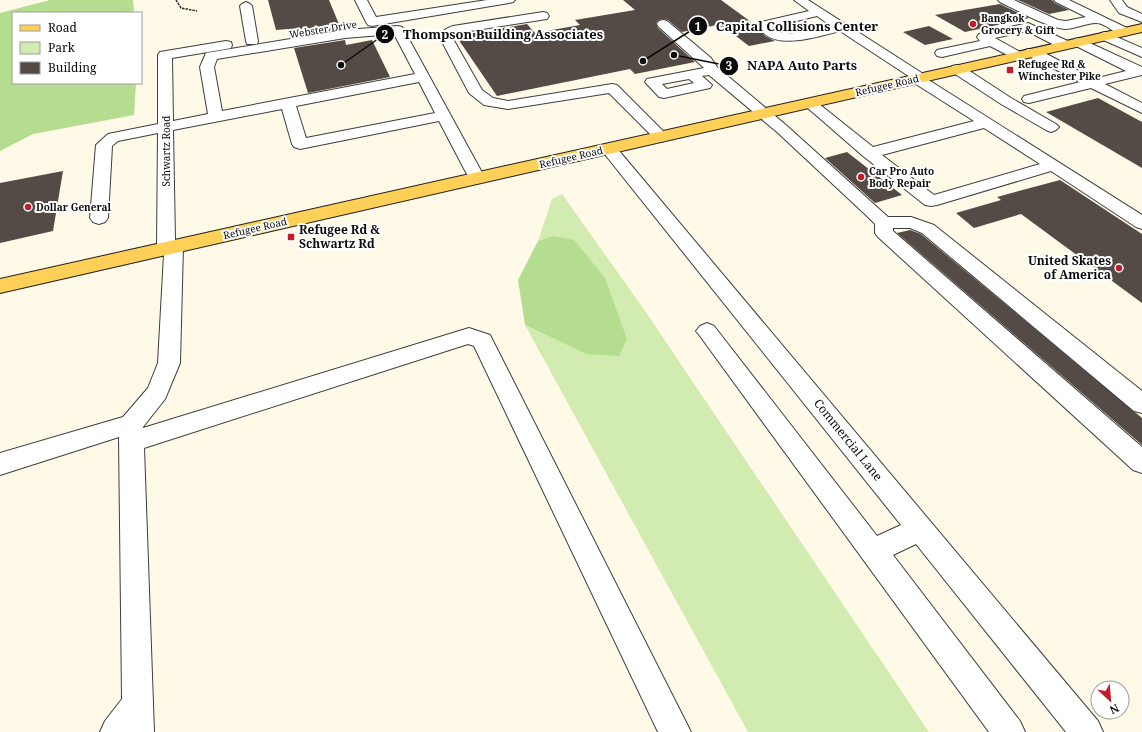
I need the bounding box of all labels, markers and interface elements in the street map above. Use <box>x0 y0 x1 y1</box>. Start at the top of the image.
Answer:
place label: Bangkok Grocery & Gift <box>981 11 1055 37</box>
legend <box>12 12 142 84</box>
callout: Capital Collisions Center <box>688 14 886 39</box>
street label: Webster Drive <box>288 17 358 41</box>
text: Capital Collisions Center <box>716 17 878 35</box>
text: 1 <box>695 18 702 35</box>
text: Road <box>48 19 78 36</box>
marker: Bangkok Grocery & Gift <box>968 19 978 29</box>
callout: Thompson Building Associates <box>375 22 611 47</box>
text: Thompson Building Associates <box>403 25 603 43</box>
text: 2 <box>382 26 389 43</box>
text: Park <box>48 39 76 56</box>
callout: NAPA Auto Parts <box>719 53 865 78</box>
text: NAPA Auto Parts <box>747 56 857 74</box>
text: 3 <box>726 57 733 74</box>
place label: Refugee Rd & Winchester Pike <box>1018 57 1101 83</box>
text: Building <box>48 59 97 76</box>
marker: Refugee Rd & Winchester Pike <box>1005 65 1015 75</box>
street label: Refugee Road <box>854 71 920 99</box>
street label: Schwartz Road <box>159 116 173 187</box>
street label: Refugee Road <box>538 143 604 171</box>
place label: Car Pro Auto Body Repair <box>869 164 934 190</box>
marker: Car Pro Auto Body Repair <box>856 172 866 182</box>
place label: Dollar General <box>36 200 112 214</box>
marker: Dollar General <box>23 202 33 212</box>
street label: Refugee Road <box>222 214 288 242</box>
place label: Refugee Rd & Schwartz Rd <box>299 221 380 252</box>
marker: Refugee Rd & Schwartz Rd <box>286 232 296 242</box>
place label: United Skates of America <box>1028 252 1111 283</box>
marker: United Skates of America <box>1114 263 1124 273</box>
street label: Commercial Lane <box>810 395 887 484</box>
north arrow <box>1090 680 1130 720</box>
text: N <box>1107 701 1122 718</box>

